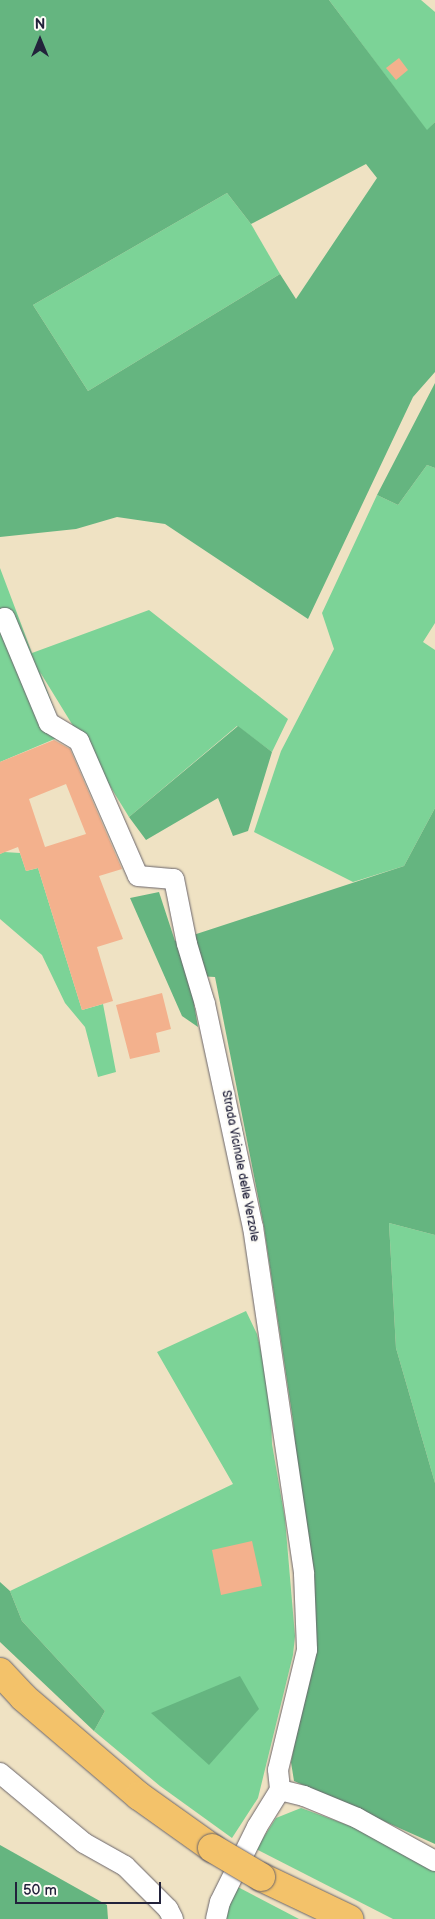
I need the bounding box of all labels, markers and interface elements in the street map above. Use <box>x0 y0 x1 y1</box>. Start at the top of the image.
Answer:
north arrow <box>15 15 65 65</box>
text: N <box>35 16 45 33</box>
street label: Strada Vicinale delle Verzole <box>218 1089 262 1243</box>
scale bar <box>18 1872 164 1904</box>
text: 50 m <box>23 1881 57 1900</box>

